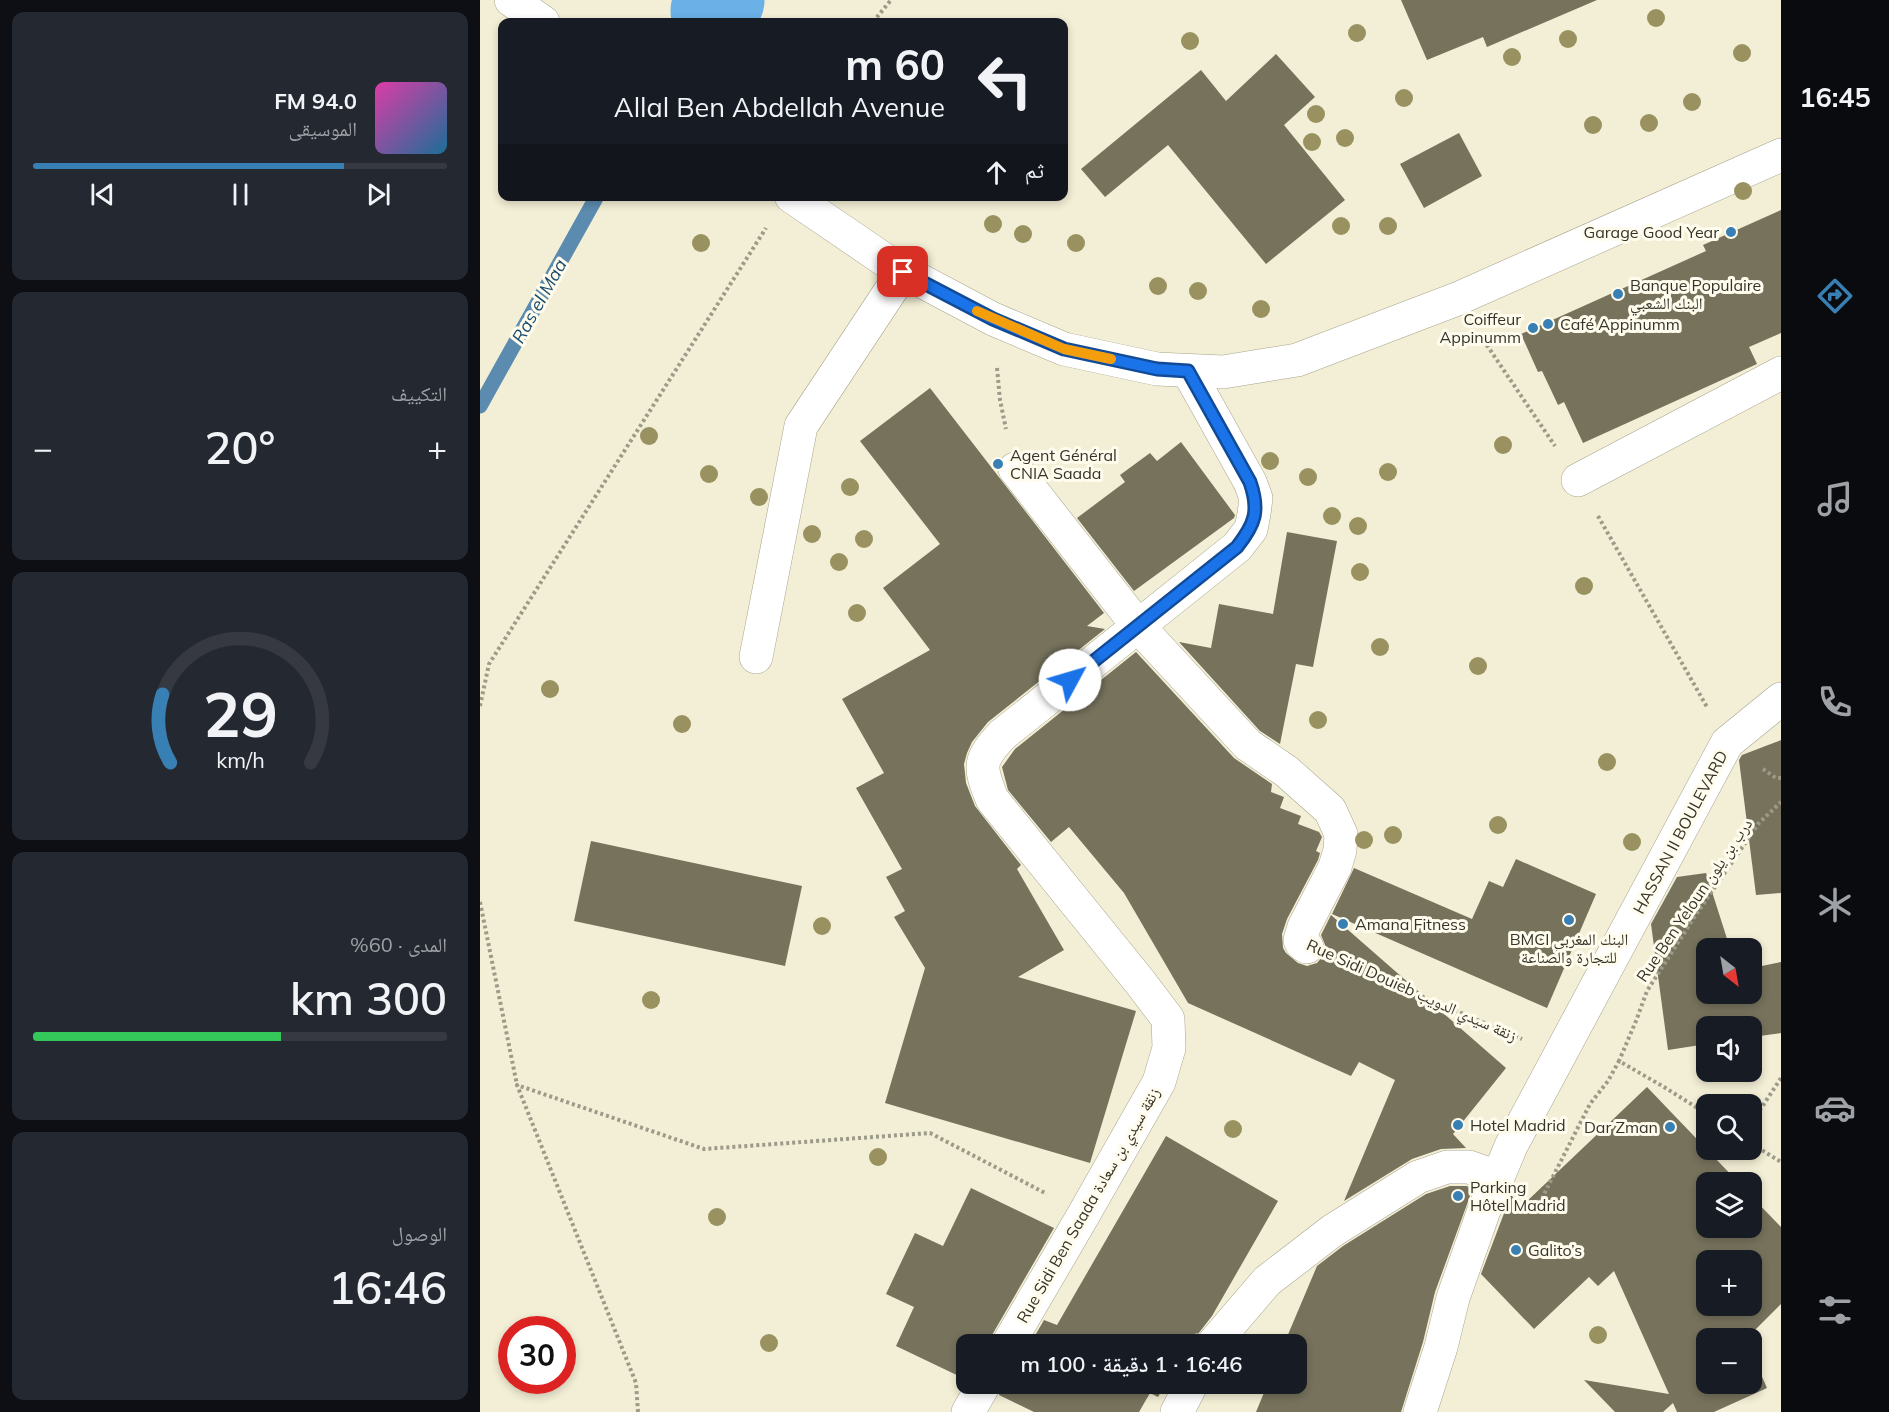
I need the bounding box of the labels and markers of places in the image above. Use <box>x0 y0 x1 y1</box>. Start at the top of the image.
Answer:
place label: Garage Good Year <box>1584 222 1719 242</box>
marker: Garage Good Year <box>1724 225 1738 239</box>
pin <box>877 246 928 297</box>
place label: Banque Populaire البنك الشعبي <box>1630 275 1761 316</box>
marker: Banque Populaire البنك الشعبي <box>1611 287 1625 301</box>
place label: Coiffeur Appinumm <box>1440 309 1521 347</box>
place label: Café Appinumm <box>1560 314 1680 334</box>
marker: Café Appinumm <box>1541 317 1555 331</box>
marker: Coiffeur Appinumm <box>1526 321 1540 335</box>
place label: Agent Général CNIA Saada <box>1010 445 1117 483</box>
marker: Agent Général CNIA Saada <box>991 457 1005 471</box>
marker: BMCI البنك المغربي للتجارة والصناعة <box>1562 913 1576 927</box>
place label: Amana Fitness <box>1355 914 1466 934</box>
marker: Amana Fitness <box>1336 917 1350 931</box>
place label: BMCI البنك المغربي للتجارة والصناعة <box>1510 929 1628 967</box>
place label: Hotel Madrid <box>1470 1115 1566 1135</box>
place label: Dar Zman <box>1584 1117 1658 1137</box>
marker: Hotel Madrid <box>1451 1118 1465 1132</box>
marker: Dar Zman <box>1663 1120 1677 1134</box>
place label: Parking Hôtel Madrid <box>1470 1177 1566 1215</box>
marker: Parking Hôtel Madrid <box>1451 1189 1465 1203</box>
place label: Galito’s <box>1528 1240 1582 1260</box>
marker: Galito’s <box>1509 1243 1523 1257</box>

